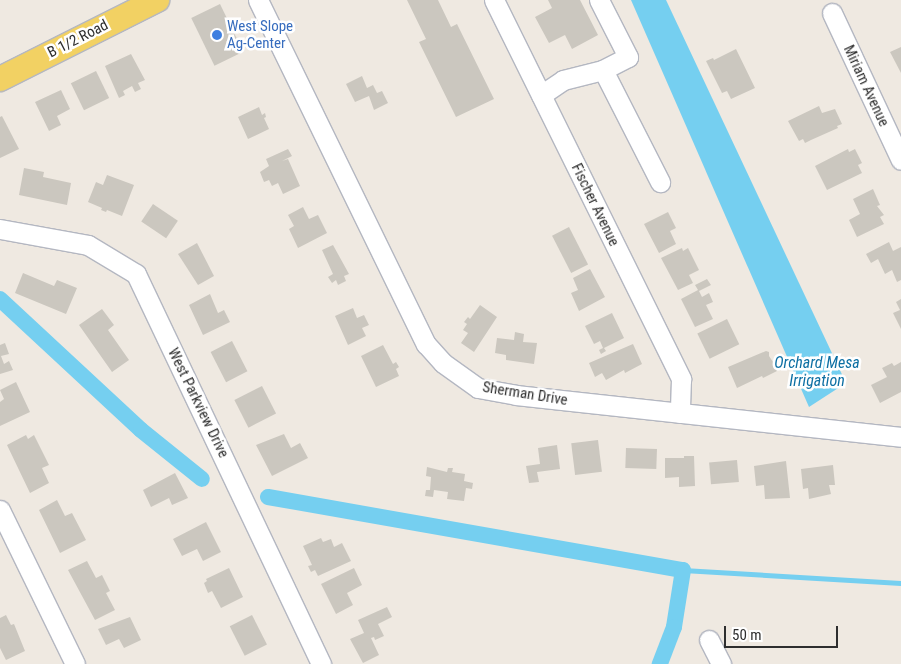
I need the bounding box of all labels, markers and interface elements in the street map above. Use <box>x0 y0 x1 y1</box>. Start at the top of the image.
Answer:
street label: B 1/2 Road <box>45 16 111 62</box>
place label: West Slope Ag-Center <box>227 17 293 52</box>
marker: West Slope Ag-Center <box>211 29 223 41</box>
street label: Miriam Avenue <box>839 42 893 130</box>
street label: Fischer Avenue <box>567 161 623 249</box>
street label: West Parkview Drive <box>164 345 232 461</box>
water label: Orchard Mesa Irrigation <box>774 353 860 391</box>
street label: Sherman Drive <box>481 378 569 410</box>
scale bar <box>726 616 840 648</box>
text: 50 m <box>732 626 762 644</box>

